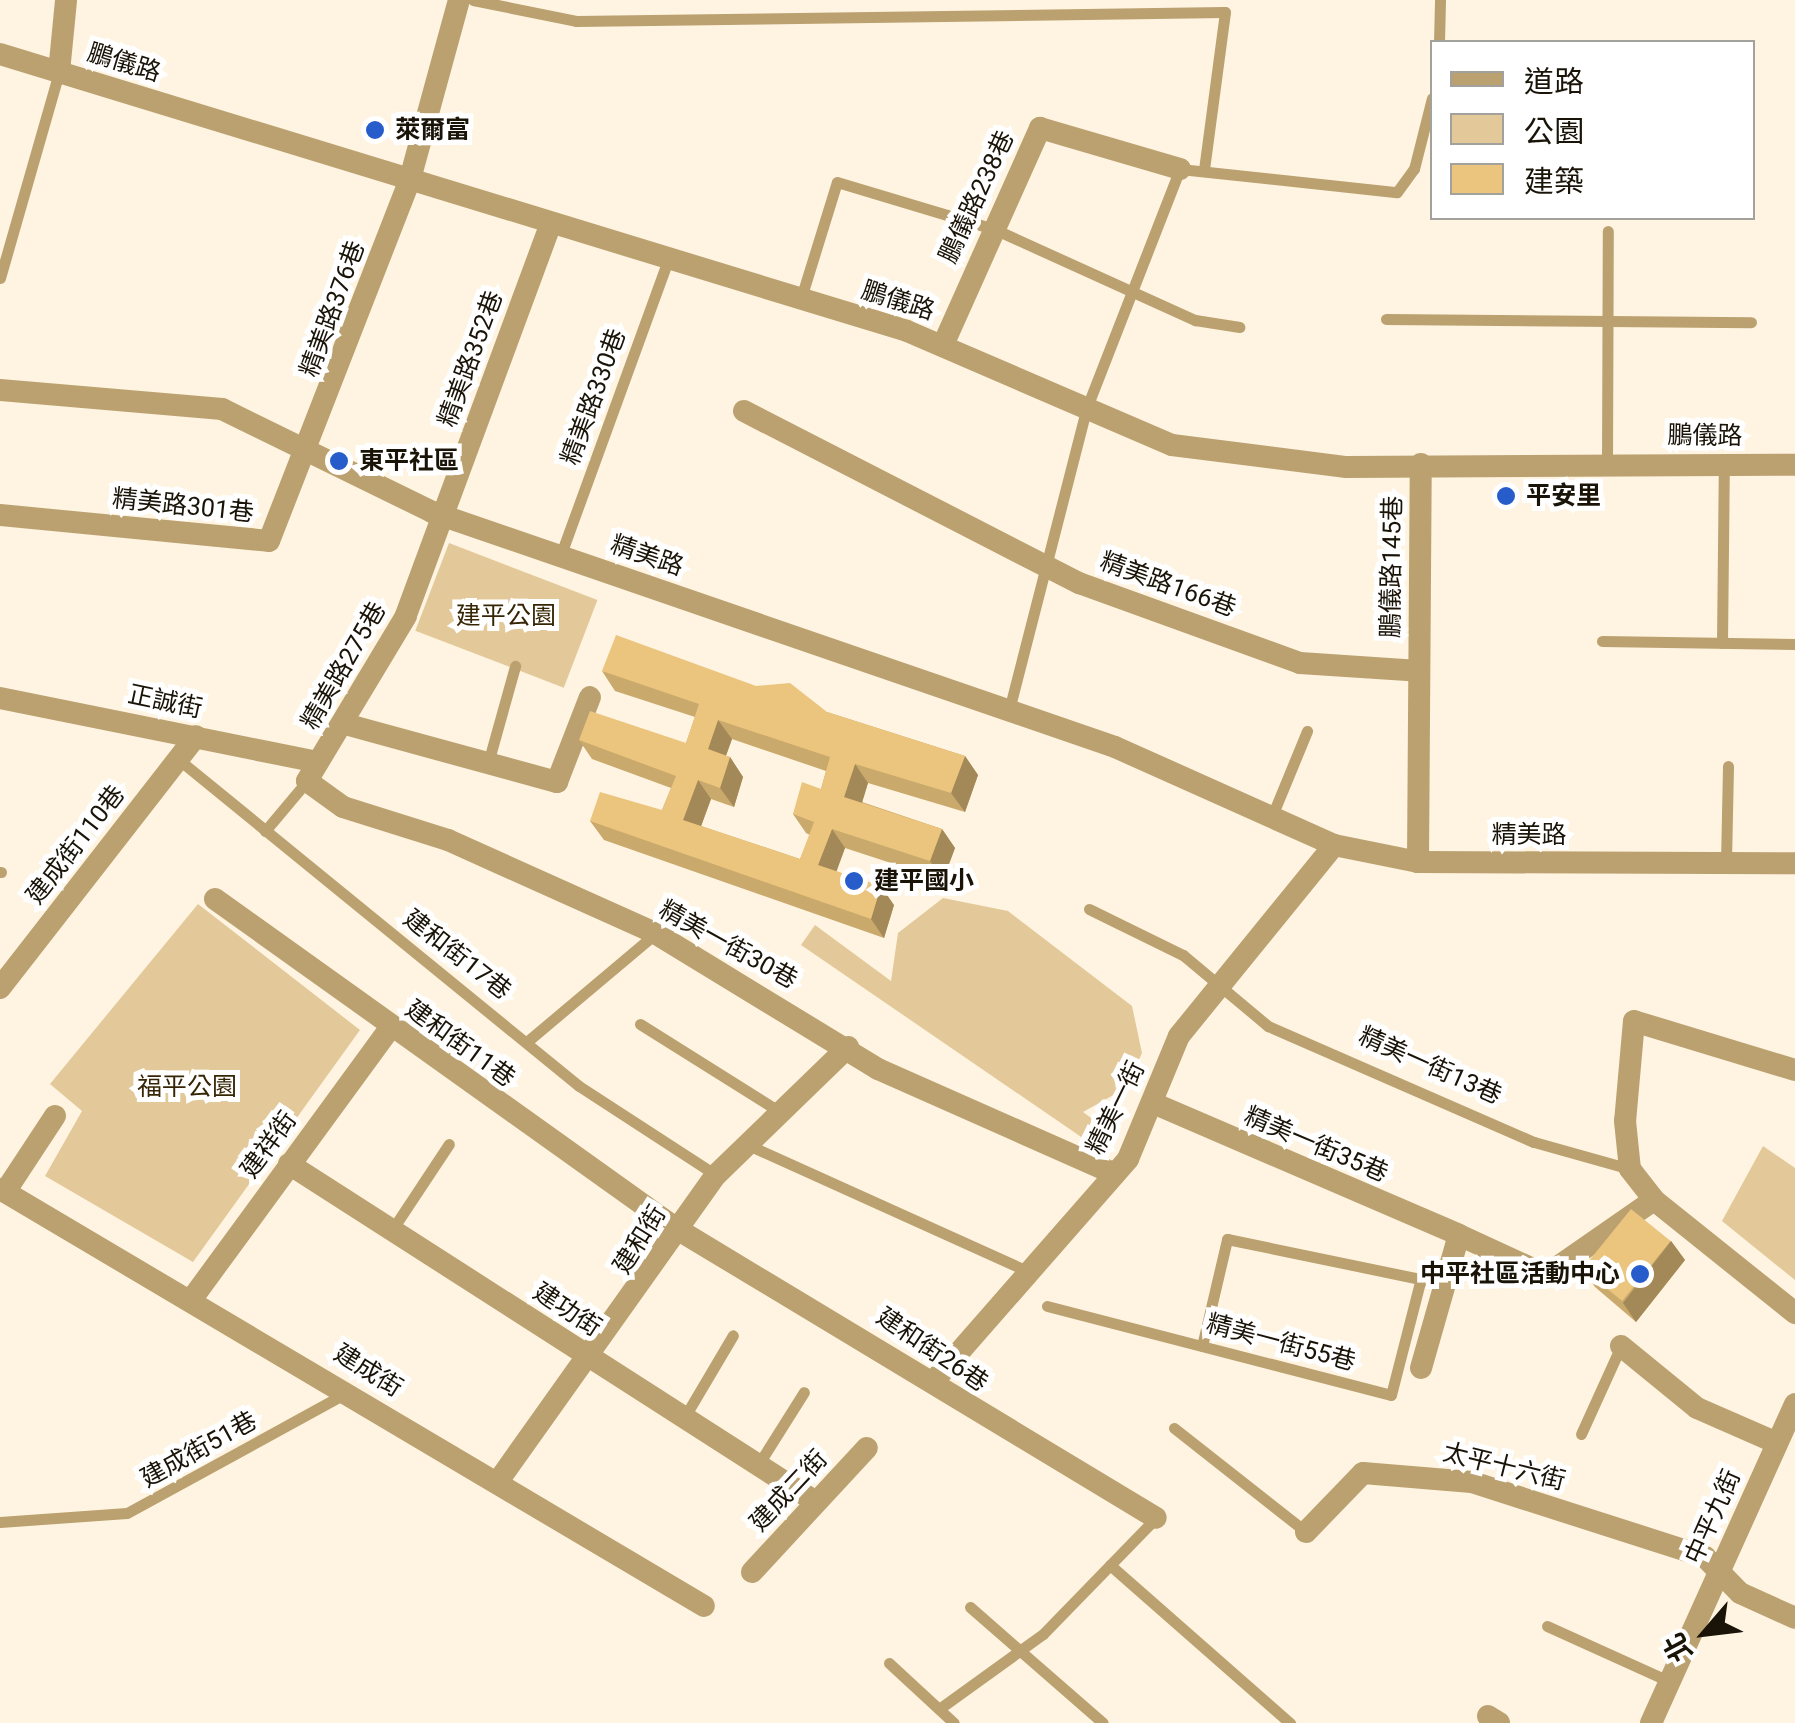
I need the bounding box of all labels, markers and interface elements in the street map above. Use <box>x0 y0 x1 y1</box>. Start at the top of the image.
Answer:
street label: 鵬儀路 <box>84 38 164 88</box>
legend <box>1430 40 1755 220</box>
text: 道路 <box>1524 64 1584 99</box>
text: 公園 <box>1524 114 1584 149</box>
place label: 萊爾富 <box>395 115 470 145</box>
marker: 萊爾富 <box>364 119 386 141</box>
street label: 鵬儀路238巷 <box>933 126 1021 268</box>
text: 建築 <box>1524 164 1584 199</box>
street label: 精美路376巷 <box>295 237 371 381</box>
street label: 鵬儀路 <box>858 275 938 327</box>
street label: 精美路352巷 <box>433 287 509 431</box>
street label: 精美路330巷 <box>556 325 632 469</box>
street label: 鵬儀路 <box>1667 420 1743 452</box>
place label: 東平社區 <box>359 446 459 476</box>
marker: 東平社區 <box>328 450 350 472</box>
place label: 平安里 <box>1526 481 1601 511</box>
street label: 精美路301巷 <box>111 484 255 528</box>
marker: 平安里 <box>1495 485 1517 507</box>
street label: 鵬儀路145巷 <box>1376 496 1408 638</box>
street label: 精美路 <box>607 530 687 582</box>
street label: 精美路166巷 <box>1096 547 1240 623</box>
street label: 精美路275巷 <box>295 597 393 735</box>
park label: 建平公園 <box>456 601 556 631</box>
street label: 正誠街 <box>125 680 205 724</box>
street label: 建成街110巷 <box>20 780 132 910</box>
street label: 精美路 <box>1492 820 1566 850</box>
place label: 建平國小 <box>874 866 974 896</box>
marker: 建平國小 <box>843 870 865 892</box>
street label: 精美一街30巷 <box>654 895 802 995</box>
street label: 建和街17巷 <box>397 904 517 1006</box>
street label: 建和街11巷 <box>399 994 521 1094</box>
street label: 精美一街13巷 <box>1354 1021 1506 1111</box>
street label: 精美一街 <box>1081 1056 1151 1160</box>
park label: 福平公園 <box>137 1072 237 1102</box>
street label: 精美一街35巷 <box>1240 1101 1392 1189</box>
street label: 建祥街 <box>235 1106 303 1184</box>
street label: 建和街 <box>607 1200 673 1280</box>
place label: 中平社區活動中心 <box>1420 1259 1620 1289</box>
marker: 中平社區活動中心 <box>1629 1263 1651 1285</box>
street label: 建功街 <box>527 1277 607 1343</box>
street label: 建和街26巷 <box>871 1302 993 1398</box>
street label: 精美一街55巷 <box>1203 1309 1359 1377</box>
street label: 建成街 <box>328 1338 408 1404</box>
street label: 建成街51巷 <box>136 1406 262 1494</box>
street label: 太平十六街 <box>1440 1437 1568 1497</box>
street label: 建成二街 <box>744 1444 834 1538</box>
street label: 中平九街 <box>1679 1465 1747 1569</box>
north arrow <box>1655 1583 1755 1683</box>
text: 北 <box>1657 1627 1699 1667</box>

